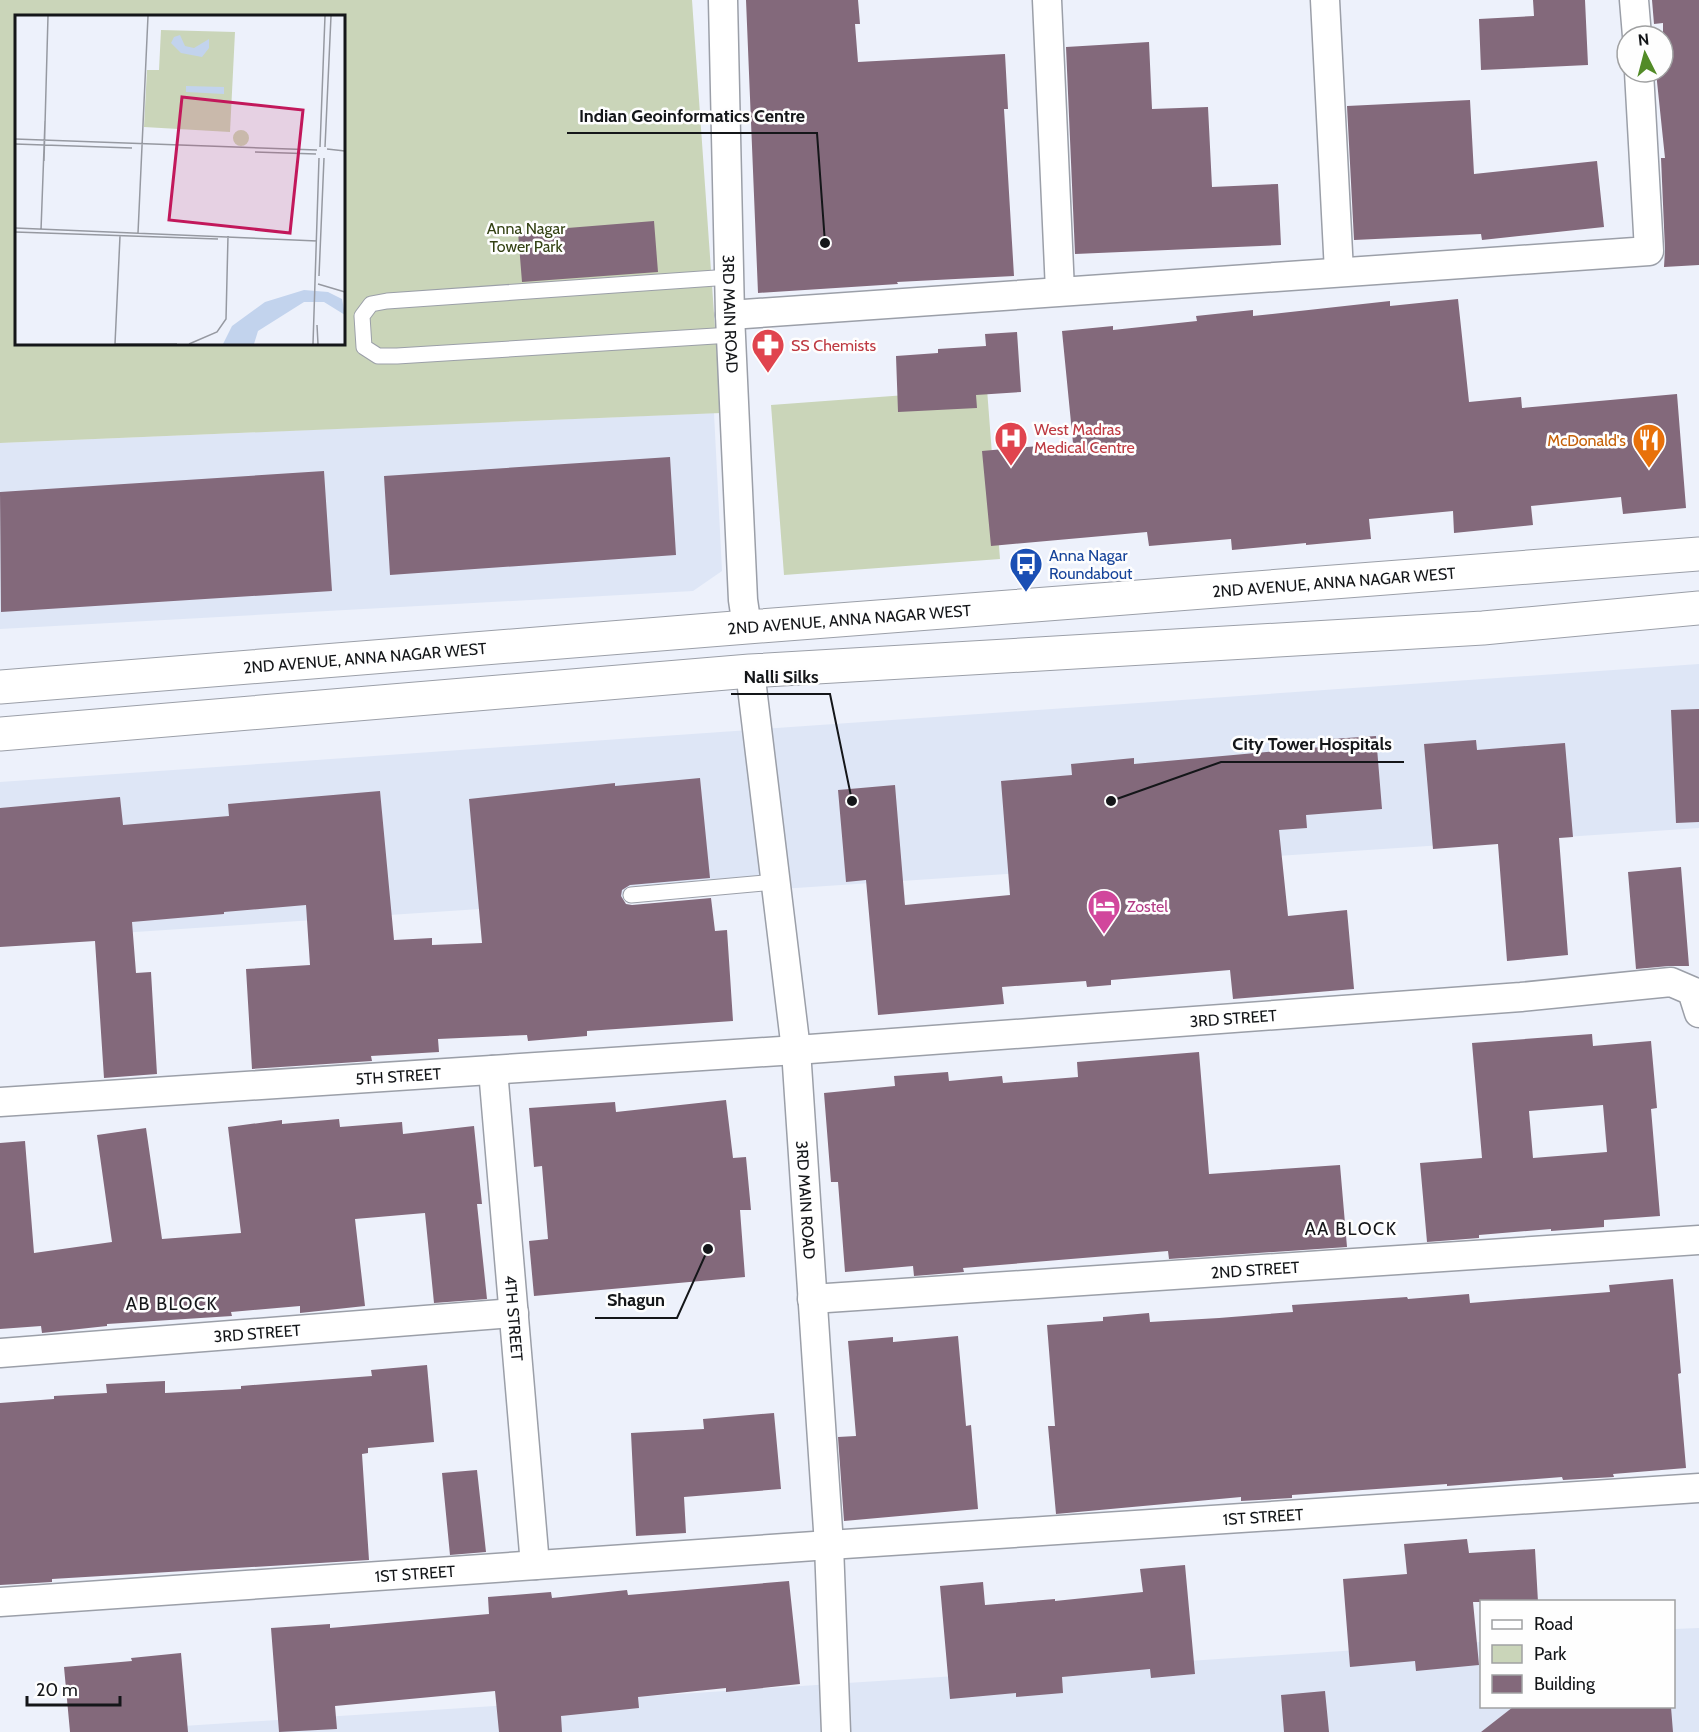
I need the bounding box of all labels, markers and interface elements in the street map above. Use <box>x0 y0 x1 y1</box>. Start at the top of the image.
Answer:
inset map <box>15 15 345 345</box>
north arrow <box>1615 24 1675 84</box>
text: N <box>1637 30 1650 50</box>
callout: Indian Geoinformatics Centre <box>567 97 817 133</box>
text: Indian Geoinformatics Centre <box>579 105 805 127</box>
park label: Anna Nagar Tower Park <box>487 219 566 256</box>
street label: 3RD MAIN ROAD <box>719 254 742 374</box>
pharmacy icon: SS Chemists <box>750 327 786 374</box>
place label: SS Chemists <box>791 336 876 355</box>
hospital icon: West Madras Medical Centre <box>993 420 1029 467</box>
place label: West Madras Medical Centre <box>1034 420 1135 457</box>
restaurant icon: McDonald's <box>1631 422 1667 469</box>
place label: McDonald's <box>1547 431 1626 450</box>
bus stop icon: Anna Nagar Roundabout <box>1008 546 1044 593</box>
place label: Anna Nagar Roundabout <box>1049 546 1133 583</box>
street label: 2ND AVENUE, ANNA NAGAR WEST <box>1212 564 1457 601</box>
street label: 2ND AVENUE, ANNA NAGAR WEST <box>727 601 972 639</box>
street label: 2ND AVENUE, ANNA NAGAR WEST <box>242 639 488 677</box>
callout: Nalli Silks <box>731 658 830 694</box>
text: Nalli Silks <box>743 666 819 688</box>
callout: City Tower Hospitals <box>1221 726 1404 762</box>
text: City Tower Hospitals <box>1232 733 1392 755</box>
hotel icon: Zostel <box>1086 888 1122 935</box>
place label: Zostel <box>1127 897 1168 916</box>
street label: 3RD STREET <box>1189 1006 1278 1031</box>
street label: 5TH STREET <box>355 1064 442 1089</box>
street label: 3RD MAIN ROAD <box>792 1140 819 1260</box>
district label: AA BLOCK <box>1305 1218 1397 1240</box>
street label: 2ND STREET <box>1210 1258 1300 1282</box>
street label: 4TH STREET <box>500 1274 527 1362</box>
callout: Shagun <box>595 1282 677 1318</box>
text: Shagun <box>607 1289 665 1311</box>
district label: AB BLOCK <box>126 1293 218 1315</box>
street label: 3RD STREET <box>213 1321 302 1346</box>
street label: 1ST STREET <box>1222 1505 1304 1529</box>
street label: 1ST STREET <box>374 1562 456 1586</box>
legend <box>1480 1600 1675 1708</box>
text: Road <box>1534 1613 1573 1635</box>
text: Park <box>1534 1643 1567 1665</box>
scale bar <box>27 1669 120 1707</box>
text: Building <box>1534 1673 1596 1695</box>
text: 20 m <box>36 1679 78 1701</box>

